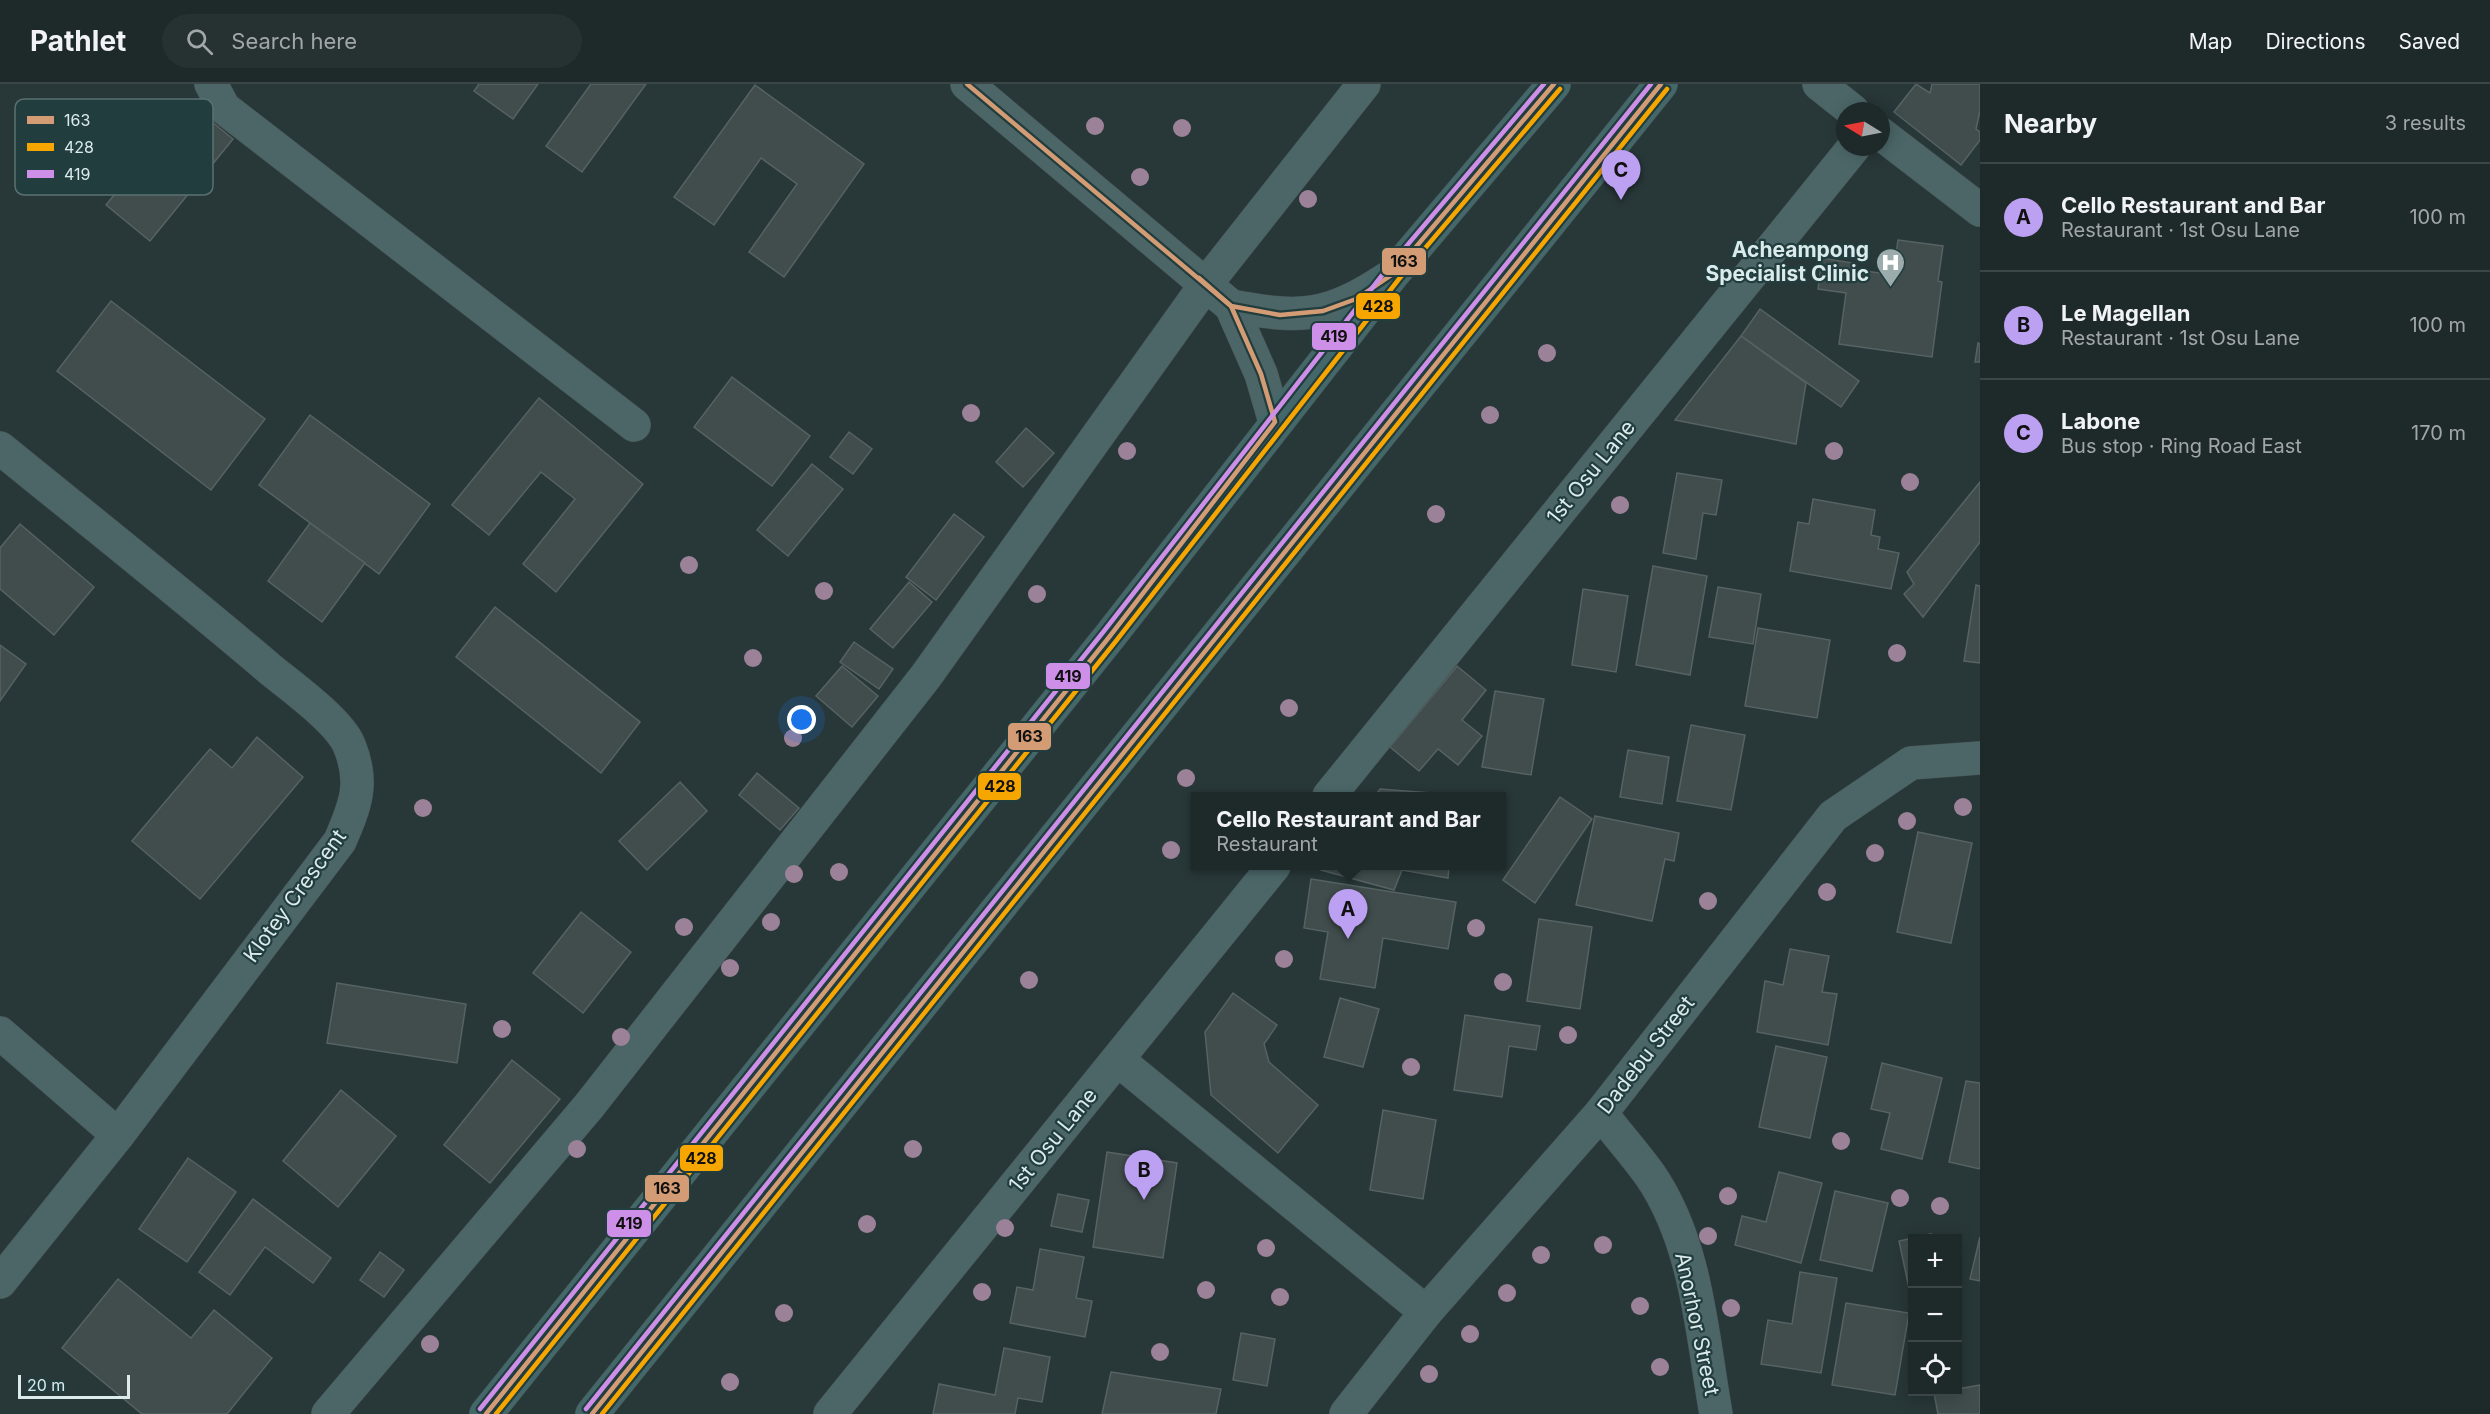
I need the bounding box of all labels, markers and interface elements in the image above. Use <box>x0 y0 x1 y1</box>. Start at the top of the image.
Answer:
search box <box>162 14 582 68</box>
text: Pathlet <box>30 24 126 58</box>
icon: search <box>183 25 216 58</box>
text: Search here <box>231 28 357 54</box>
text: Map <box>2189 29 2232 54</box>
text: Directions <box>2265 29 2366 54</box>
text: Saved <box>2399 29 2460 54</box>
legend <box>15 99 213 195</box>
north arrow <box>1836 102 1890 156</box>
text: Nearby <box>2004 108 2097 139</box>
text: 163 <box>64 110 90 130</box>
text: 3 results <box>2385 111 2466 135</box>
text: 428 <box>64 137 94 157</box>
pin: C <box>1602 150 1640 200</box>
text: 419 <box>64 164 90 184</box>
text: Cello Restaurant and Bar <box>2061 192 2325 218</box>
text: A <box>2016 205 2031 229</box>
text: 100 m <box>2409 205 2466 229</box>
text: Restaurant · 1st Osu Lane <box>2061 218 2300 242</box>
place label: Acheampong Specialist Clinic <box>1705 237 1869 286</box>
hospital icon: Acheampong Specialist Clinic <box>1874 246 1906 288</box>
line badge: 163 <box>1381 247 1427 276</box>
text: 163 <box>1390 251 1418 271</box>
line badge: 428 <box>1355 292 1401 320</box>
text: 428 <box>1362 296 1394 316</box>
text: Le Magellan <box>2061 300 2190 326</box>
text: B <box>2017 313 2030 337</box>
text: 100 m <box>2409 313 2466 337</box>
line badge: 419 <box>1311 322 1357 351</box>
text: 419 <box>1320 326 1348 346</box>
text: Restaurant · 1st Osu Lane <box>2061 326 2300 350</box>
text: Labone <box>2061 408 2140 434</box>
street label: 1st Osu Lane <box>1541 415 1640 529</box>
text: C <box>2016 421 2031 445</box>
text: 170 m <box>2411 421 2466 445</box>
text: Bus stop · Ring Road East <box>2061 434 2302 458</box>
line badge: 419 <box>1045 662 1091 690</box>
text: 419 <box>1054 666 1082 686</box>
your location <box>787 705 816 734</box>
line badge: 163 <box>1007 722 1052 751</box>
text: 163 <box>1015 726 1043 746</box>
line badge: 428 <box>977 772 1022 801</box>
text: 428 <box>984 776 1016 796</box>
popup <box>1191 792 1506 870</box>
text: Cello Restaurant and Bar <box>1216 806 1481 832</box>
street label: Klotey Crescent <box>238 824 351 967</box>
text: Restaurant <box>1216 832 1318 856</box>
pin: A <box>1328 890 1368 939</box>
street label: Dadebu Street <box>1592 991 1699 1119</box>
street label: 1st Osu Lane <box>1003 1083 1102 1197</box>
line badge: 428 <box>679 1144 724 1172</box>
text: 428 <box>685 1148 717 1168</box>
pin: B <box>1124 1150 1164 1200</box>
line badge: 163 <box>644 1174 690 1203</box>
text: 163 <box>653 1178 681 1198</box>
line badge: 419 <box>606 1209 652 1238</box>
text: 419 <box>615 1213 643 1233</box>
map controls <box>1908 1234 1962 1396</box>
button: + <box>1908 1234 1962 1288</box>
street label: Anorhor Street <box>1670 1250 1725 1398</box>
button: − <box>1908 1288 1962 1342</box>
button: locate <box>1908 1342 1962 1396</box>
scale bar <box>18 1372 130 1400</box>
text: 20 m <box>27 1375 65 1395</box>

